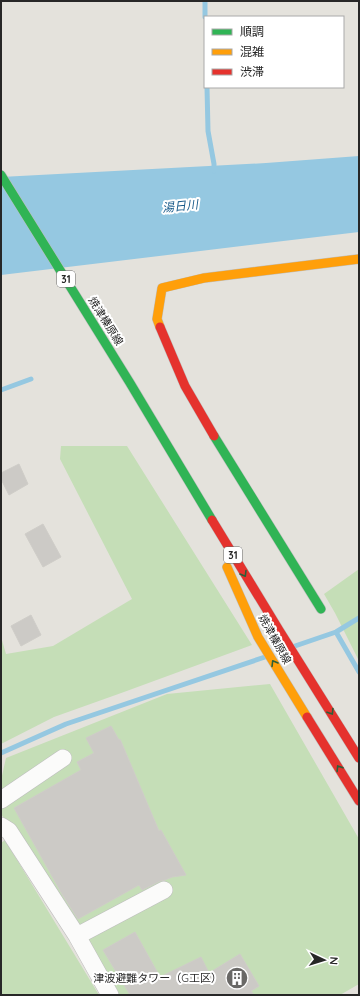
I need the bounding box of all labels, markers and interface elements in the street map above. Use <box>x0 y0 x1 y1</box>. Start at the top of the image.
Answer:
legend <box>204 16 344 88</box>
text: 順調 <box>240 24 264 39</box>
text: 混雑 <box>240 44 264 59</box>
text: 渋滞 <box>240 64 264 79</box>
water label: 湯日川 <box>161 196 201 215</box>
road number: 31 <box>57 271 75 287</box>
street label: 焼津榛原線 <box>85 294 127 348</box>
road number: 31 <box>224 547 242 563</box>
one-way arrow <box>240 570 247 577</box>
street label: 焼津榛原線 <box>256 612 294 666</box>
one-way arrow <box>271 660 279 667</box>
one-way arrow <box>326 708 333 715</box>
one-way arrow <box>336 765 343 772</box>
north arrow <box>304 940 344 980</box>
text: N <box>327 956 341 965</box>
building icon: 津波避難タワー（G工区） <box>224 965 250 991</box>
place label: 津波避難タワー（G工区） <box>93 971 222 985</box>

